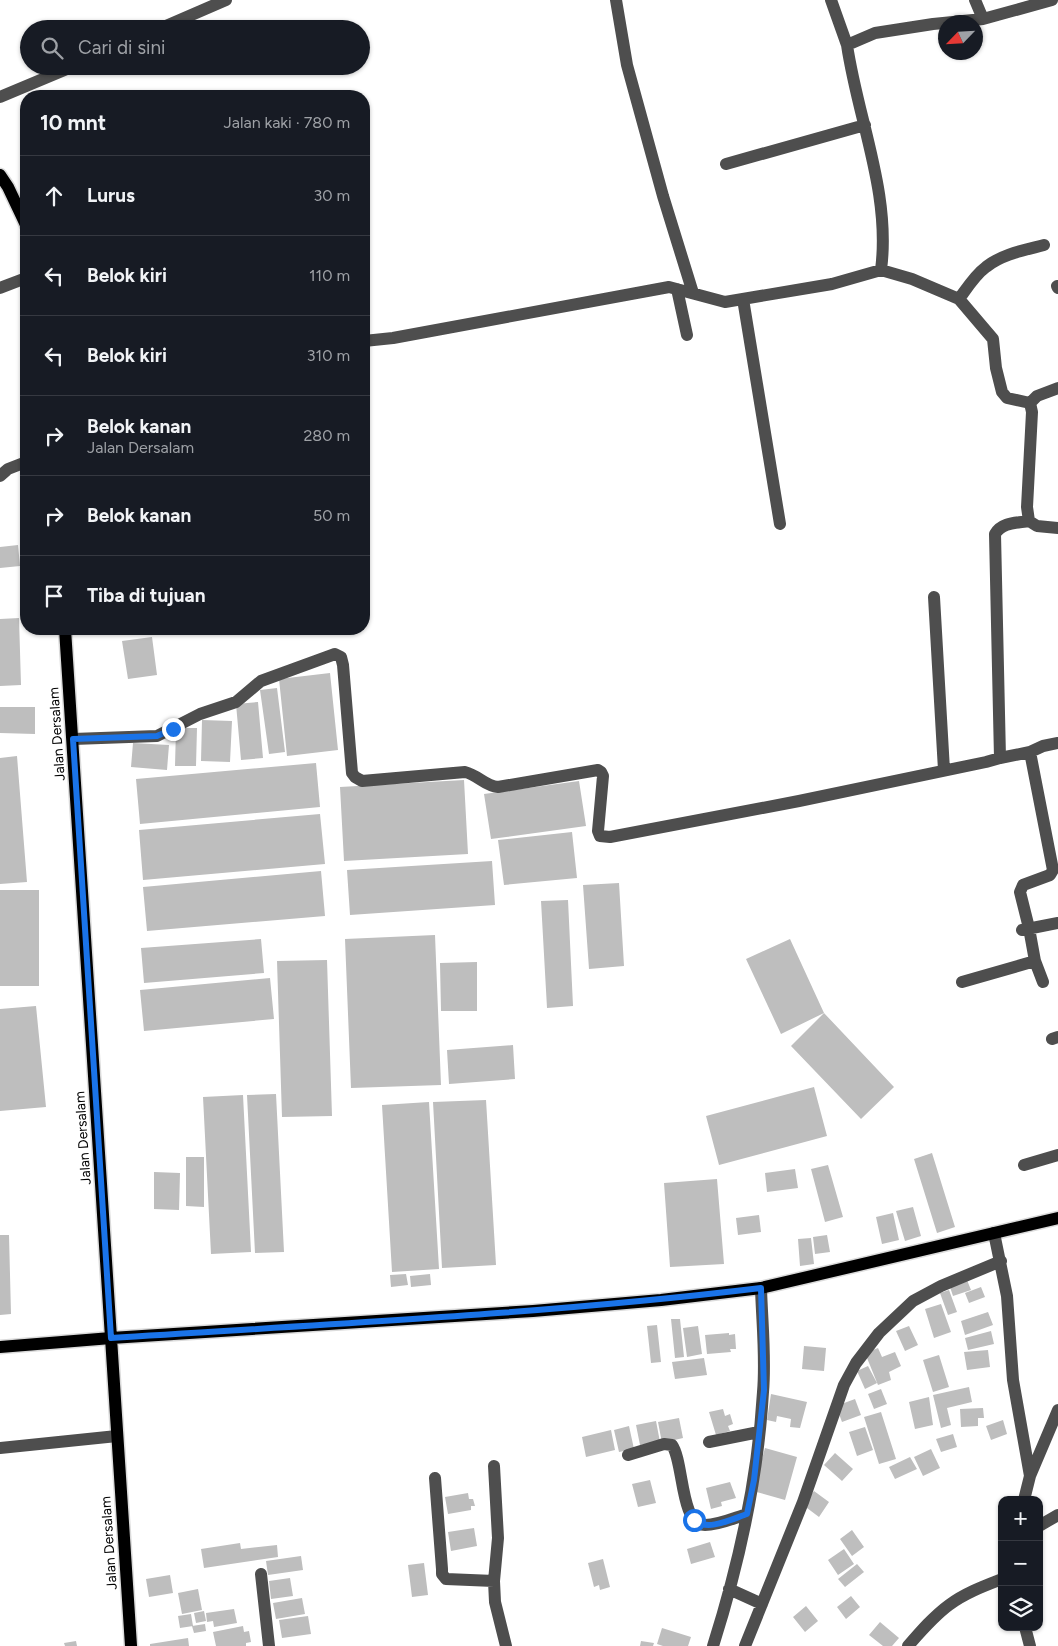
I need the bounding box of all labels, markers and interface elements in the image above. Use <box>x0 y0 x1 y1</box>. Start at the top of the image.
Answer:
north arrow <box>938 15 983 60</box>
search box <box>20 20 370 75</box>
icon: search <box>38 34 66 62</box>
text: Cari di sini <box>78 36 165 59</box>
text: 10 mnt <box>40 110 106 135</box>
text: Jalan kaki · 780 m <box>224 113 350 132</box>
icon: ahead <box>40 182 68 210</box>
text: Lurus <box>87 184 135 207</box>
text: 30 m <box>313 186 350 205</box>
icon: left <box>40 262 68 290</box>
text: Belok kiri <box>87 264 167 287</box>
text: 110 m <box>309 266 350 285</box>
icon: left <box>40 342 68 370</box>
text: Belok kiri <box>87 344 167 367</box>
text: 310 m <box>307 346 350 365</box>
text: Belok kanan <box>87 415 191 438</box>
icon: right <box>40 422 68 450</box>
text: 280 m <box>303 426 350 445</box>
text: Jalan Dersalam <box>87 438 194 457</box>
icon: right <box>40 502 68 530</box>
text: Belok kanan <box>87 504 191 527</box>
text: 50 m <box>313 506 350 525</box>
icon: arrive <box>40 582 68 610</box>
text: Tiba di tujuan <box>87 584 206 607</box>
street label: Jalan Dersalam <box>45 687 69 781</box>
route end <box>162 718 185 741</box>
street label: Jalan Dersalam <box>71 1091 95 1185</box>
street label: Jalan Dersalam <box>97 1496 121 1590</box>
map controls <box>998 1496 1043 1631</box>
button: + <box>998 1496 1043 1541</box>
route start <box>683 1509 706 1532</box>
button: − <box>998 1541 1043 1586</box>
button: layers <box>998 1586 1043 1631</box>

